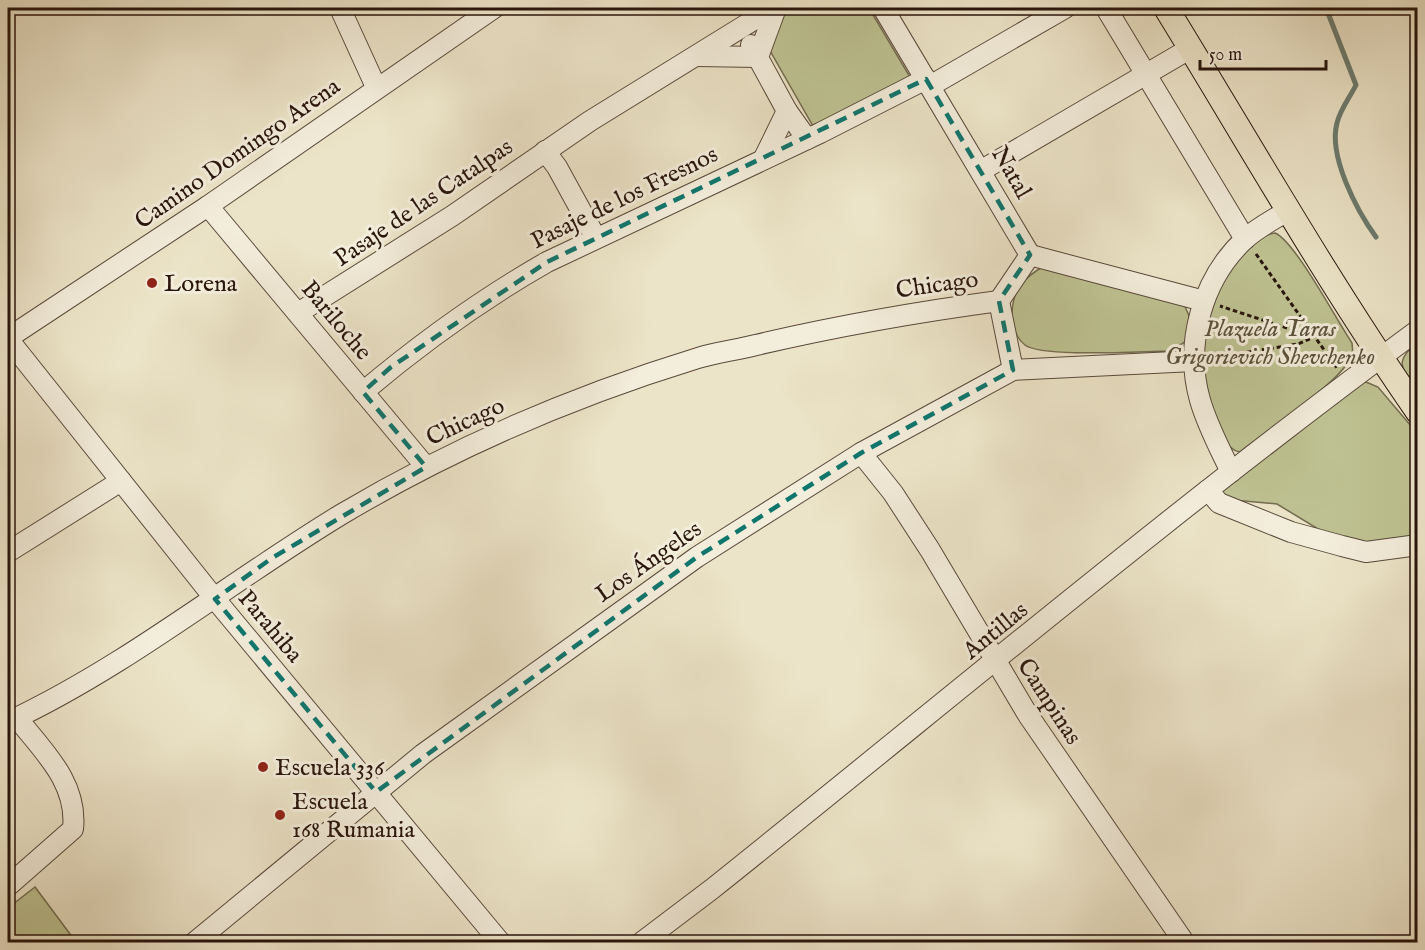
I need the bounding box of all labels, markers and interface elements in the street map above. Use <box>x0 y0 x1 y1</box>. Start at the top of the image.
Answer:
scale bar <box>1200 33 1326 71</box>
text: 50 m <box>1209 44 1242 67</box>
street label: Camino Domingo Arena <box>129 71 347 237</box>
street label: Pasaje de las Catalpas <box>329 132 519 275</box>
street label: Pasaje de los Fresnos <box>526 140 723 257</box>
street label: Natal <box>983 141 1038 205</box>
street label: Chicago <box>894 264 980 307</box>
place label: Lorena <box>164 269 238 300</box>
street label: Bariloche <box>293 275 378 367</box>
marker: Lorena <box>145 276 159 290</box>
park label: Plazuela Taras Grigorievich Shevchenko <box>1165 314 1375 373</box>
street label: Chicago <box>422 391 510 454</box>
street label: Los Ángeles <box>590 514 708 610</box>
street label: Parahiba <box>230 584 310 670</box>
street label: Antillas <box>956 595 1035 668</box>
street label: Campinas <box>1009 653 1088 751</box>
place label: Escuela 336 <box>275 753 385 784</box>
marker: Escuela 336 <box>256 760 270 774</box>
place label: Escuela 168 Rumania <box>292 787 415 846</box>
marker: Escuela 168 Rumania <box>273 808 287 822</box>

